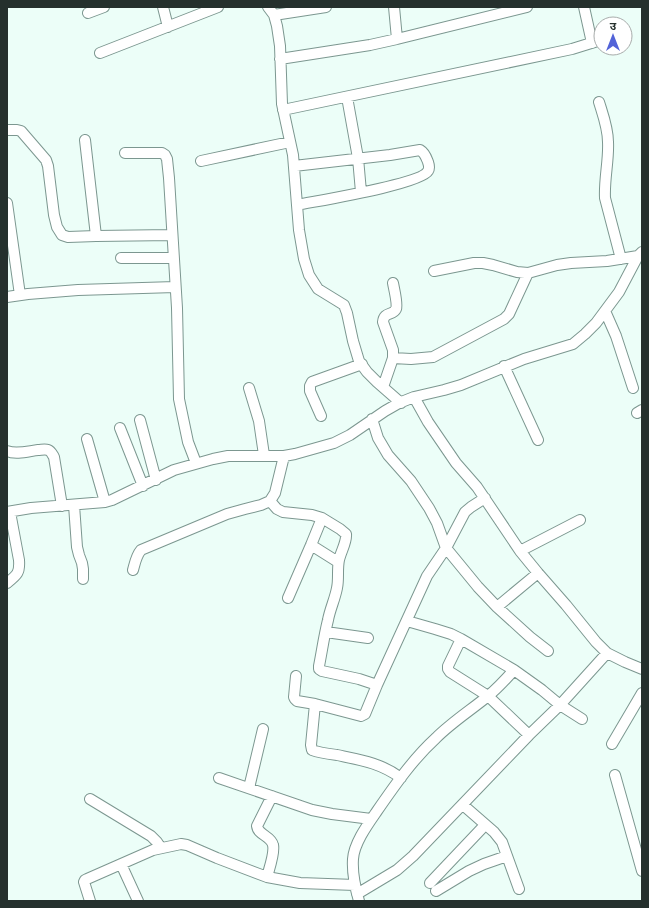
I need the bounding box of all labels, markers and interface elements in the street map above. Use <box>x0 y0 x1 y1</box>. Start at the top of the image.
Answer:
north arrow <box>593 16 633 56</box>
text: उ <box>610 20 617 34</box>

